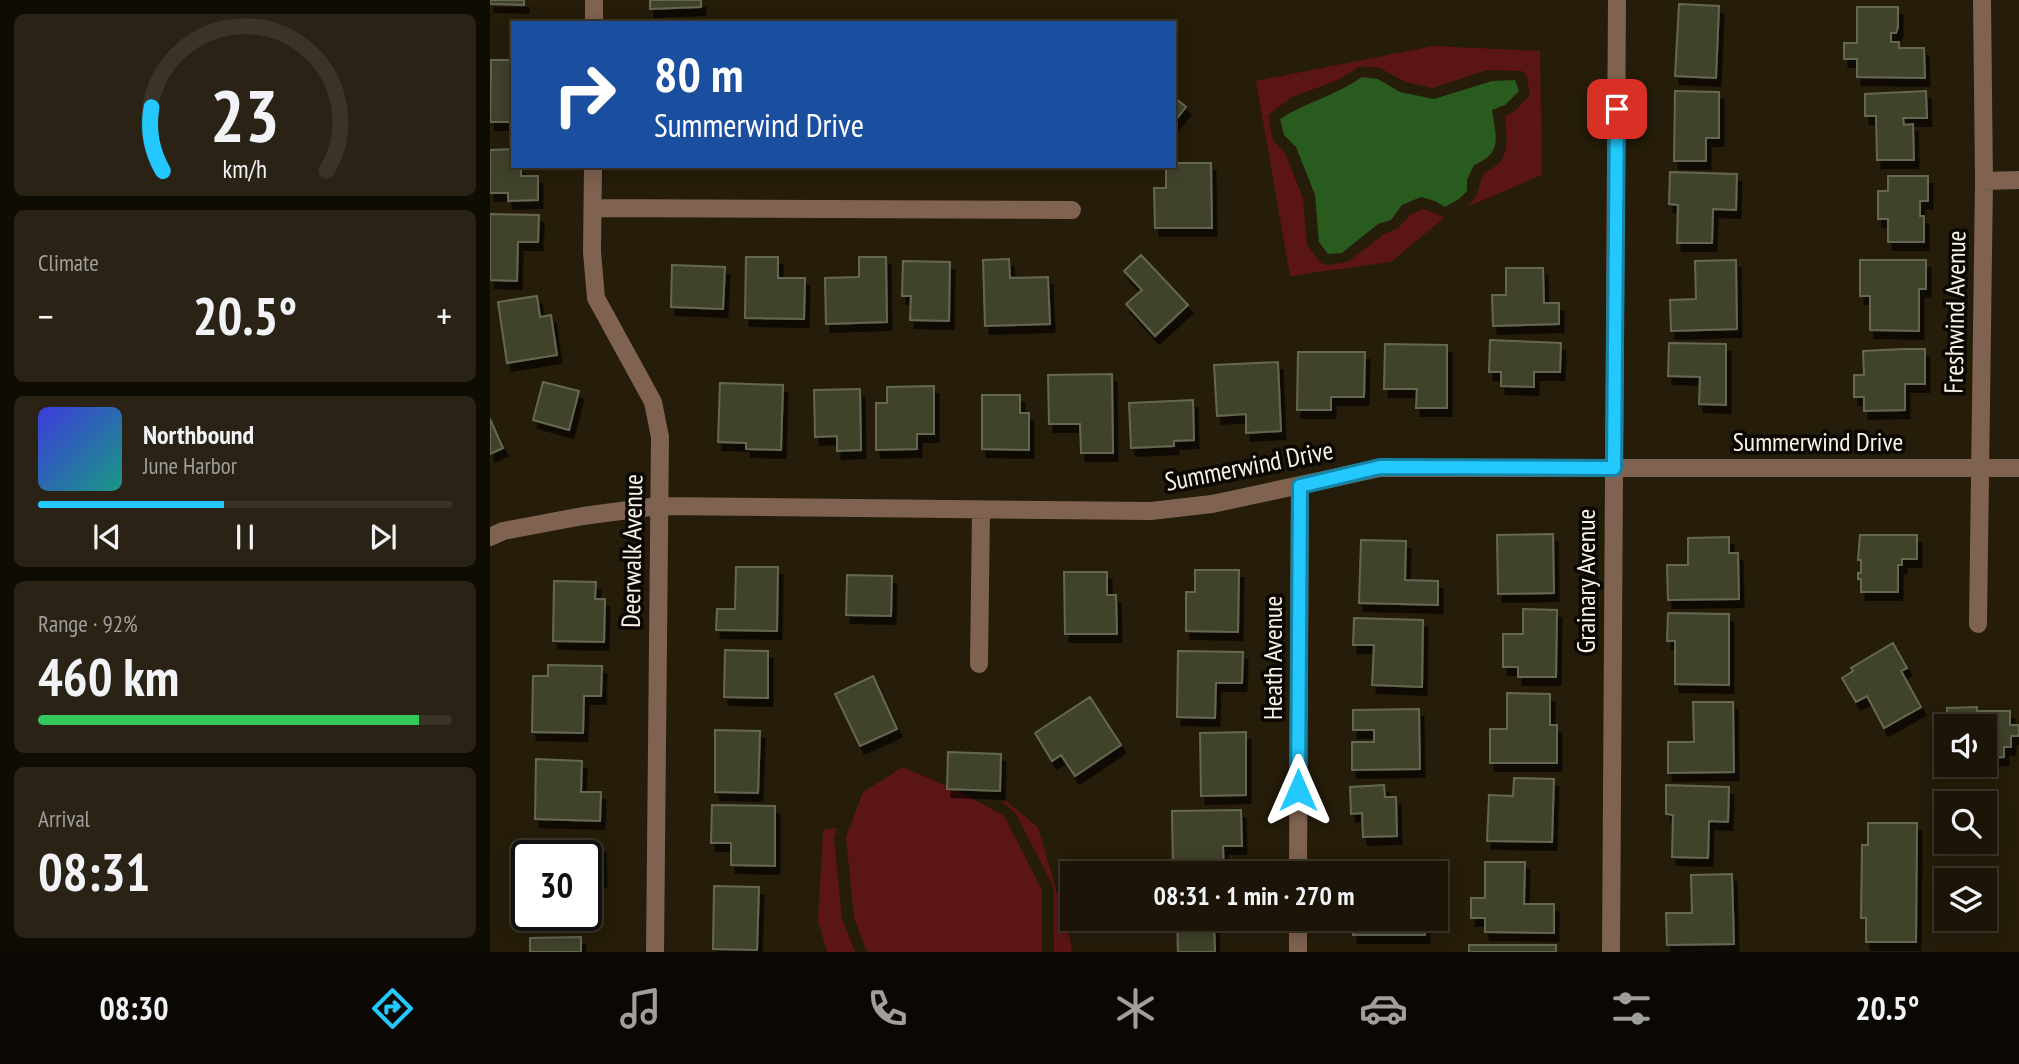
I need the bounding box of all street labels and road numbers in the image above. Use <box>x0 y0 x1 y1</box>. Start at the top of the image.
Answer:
street label: Freshwind Avenue <box>1937 230 1972 394</box>
street label: Summerwind Drive <box>1733 425 1903 458</box>
street label: Summerwind Drive <box>1162 433 1336 498</box>
street label: Deerwalk Avenue <box>614 474 649 628</box>
street label: Grainary Avenue <box>1569 509 1602 653</box>
street label: Heath Avenue <box>1256 596 1289 720</box>

